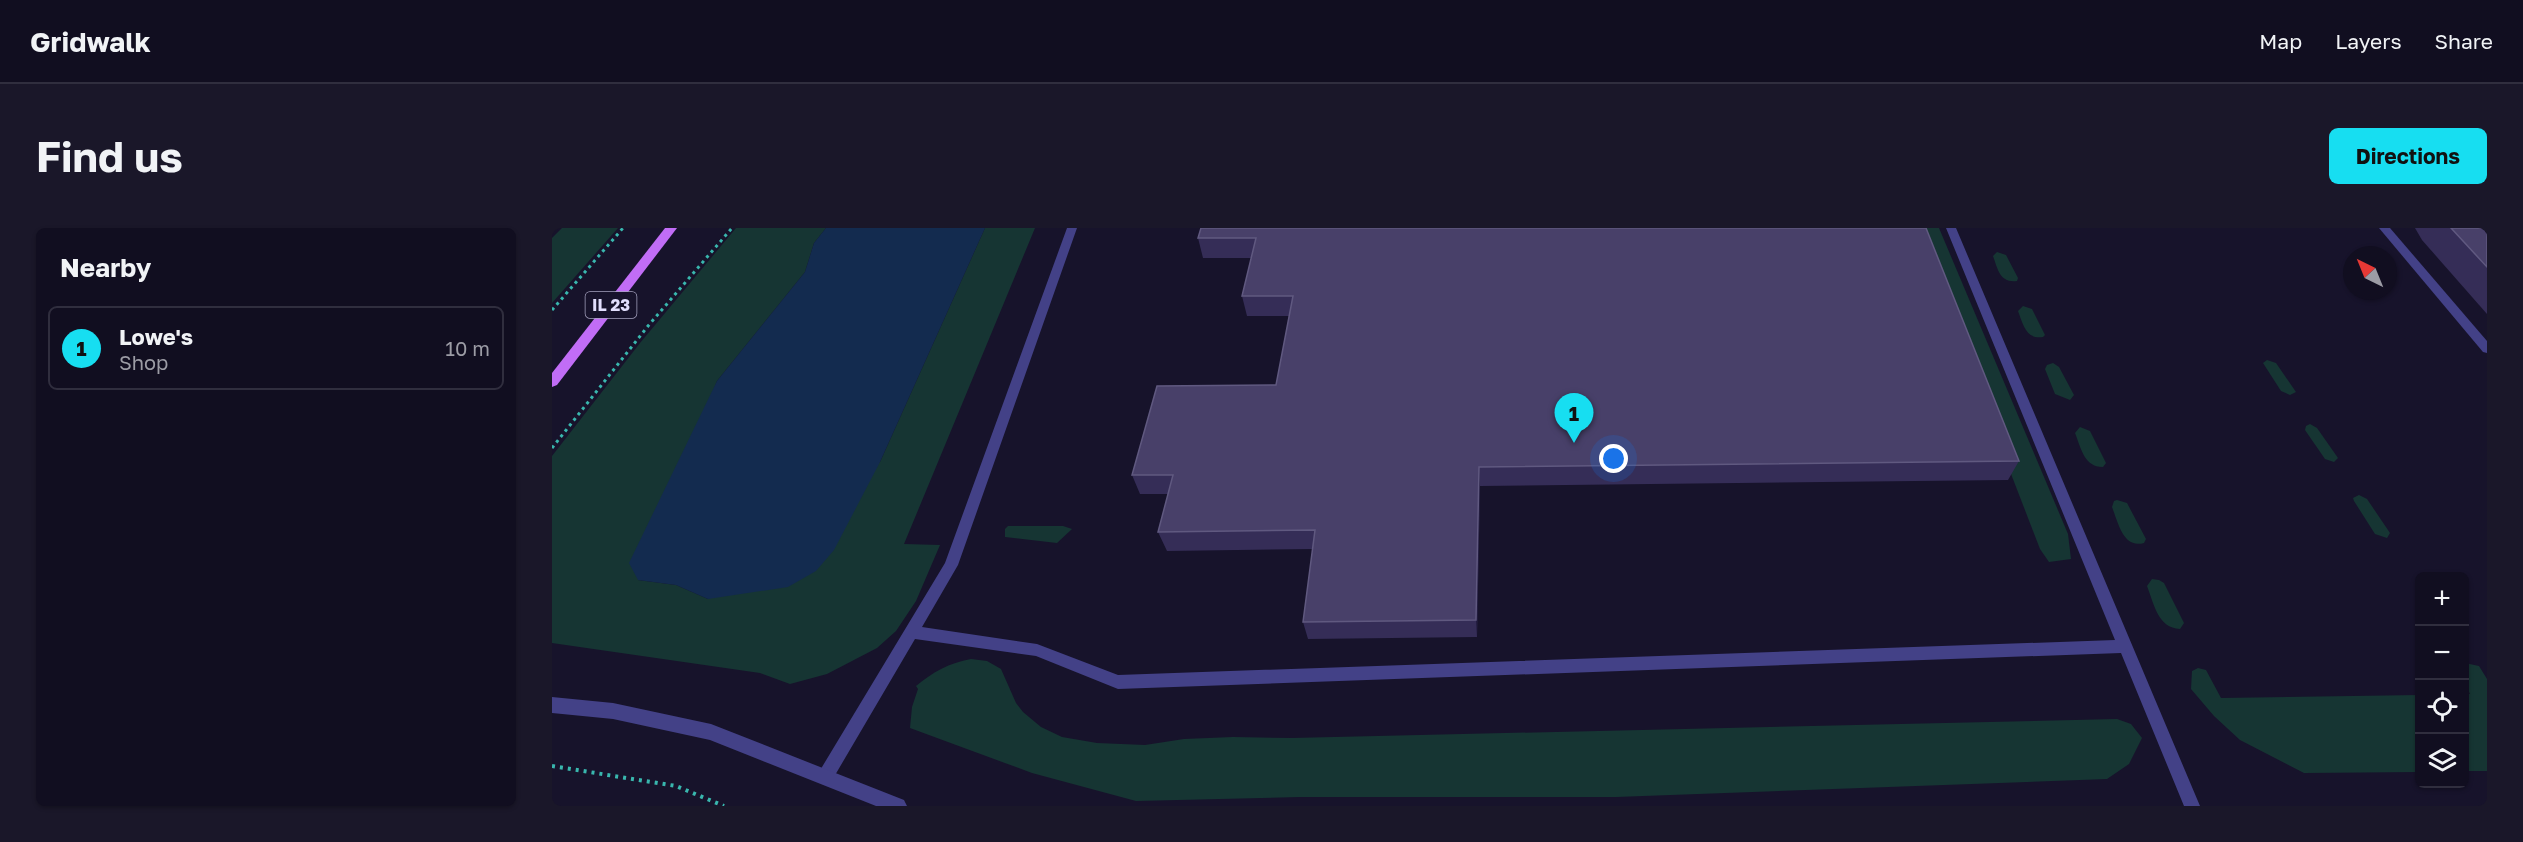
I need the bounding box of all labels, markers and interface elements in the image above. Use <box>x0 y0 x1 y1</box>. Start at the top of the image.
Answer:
text: Gridwalk <box>30 25 151 58</box>
text: Map <box>2259 28 2302 54</box>
text: Layers <box>2335 28 2402 54</box>
text: Share <box>2435 28 2493 54</box>
button: Directions <box>2329 128 2487 184</box>
text: Find us <box>36 131 183 181</box>
north arrow <box>2343 246 2397 300</box>
text: Nearby <box>60 252 151 283</box>
road number: IL 23 <box>586 292 636 318</box>
text: Lowe's <box>119 323 193 350</box>
text: 1 <box>76 336 87 360</box>
text: 10 m <box>445 336 490 360</box>
text: Shop <box>119 350 168 374</box>
pin: 1 <box>1554 394 1594 443</box>
your location <box>1599 444 1628 473</box>
map controls <box>2415 572 2469 788</box>
button: + <box>2415 572 2469 626</box>
button: − <box>2415 626 2469 680</box>
button: locate <box>2415 680 2469 734</box>
button: layers <box>2415 734 2469 788</box>

